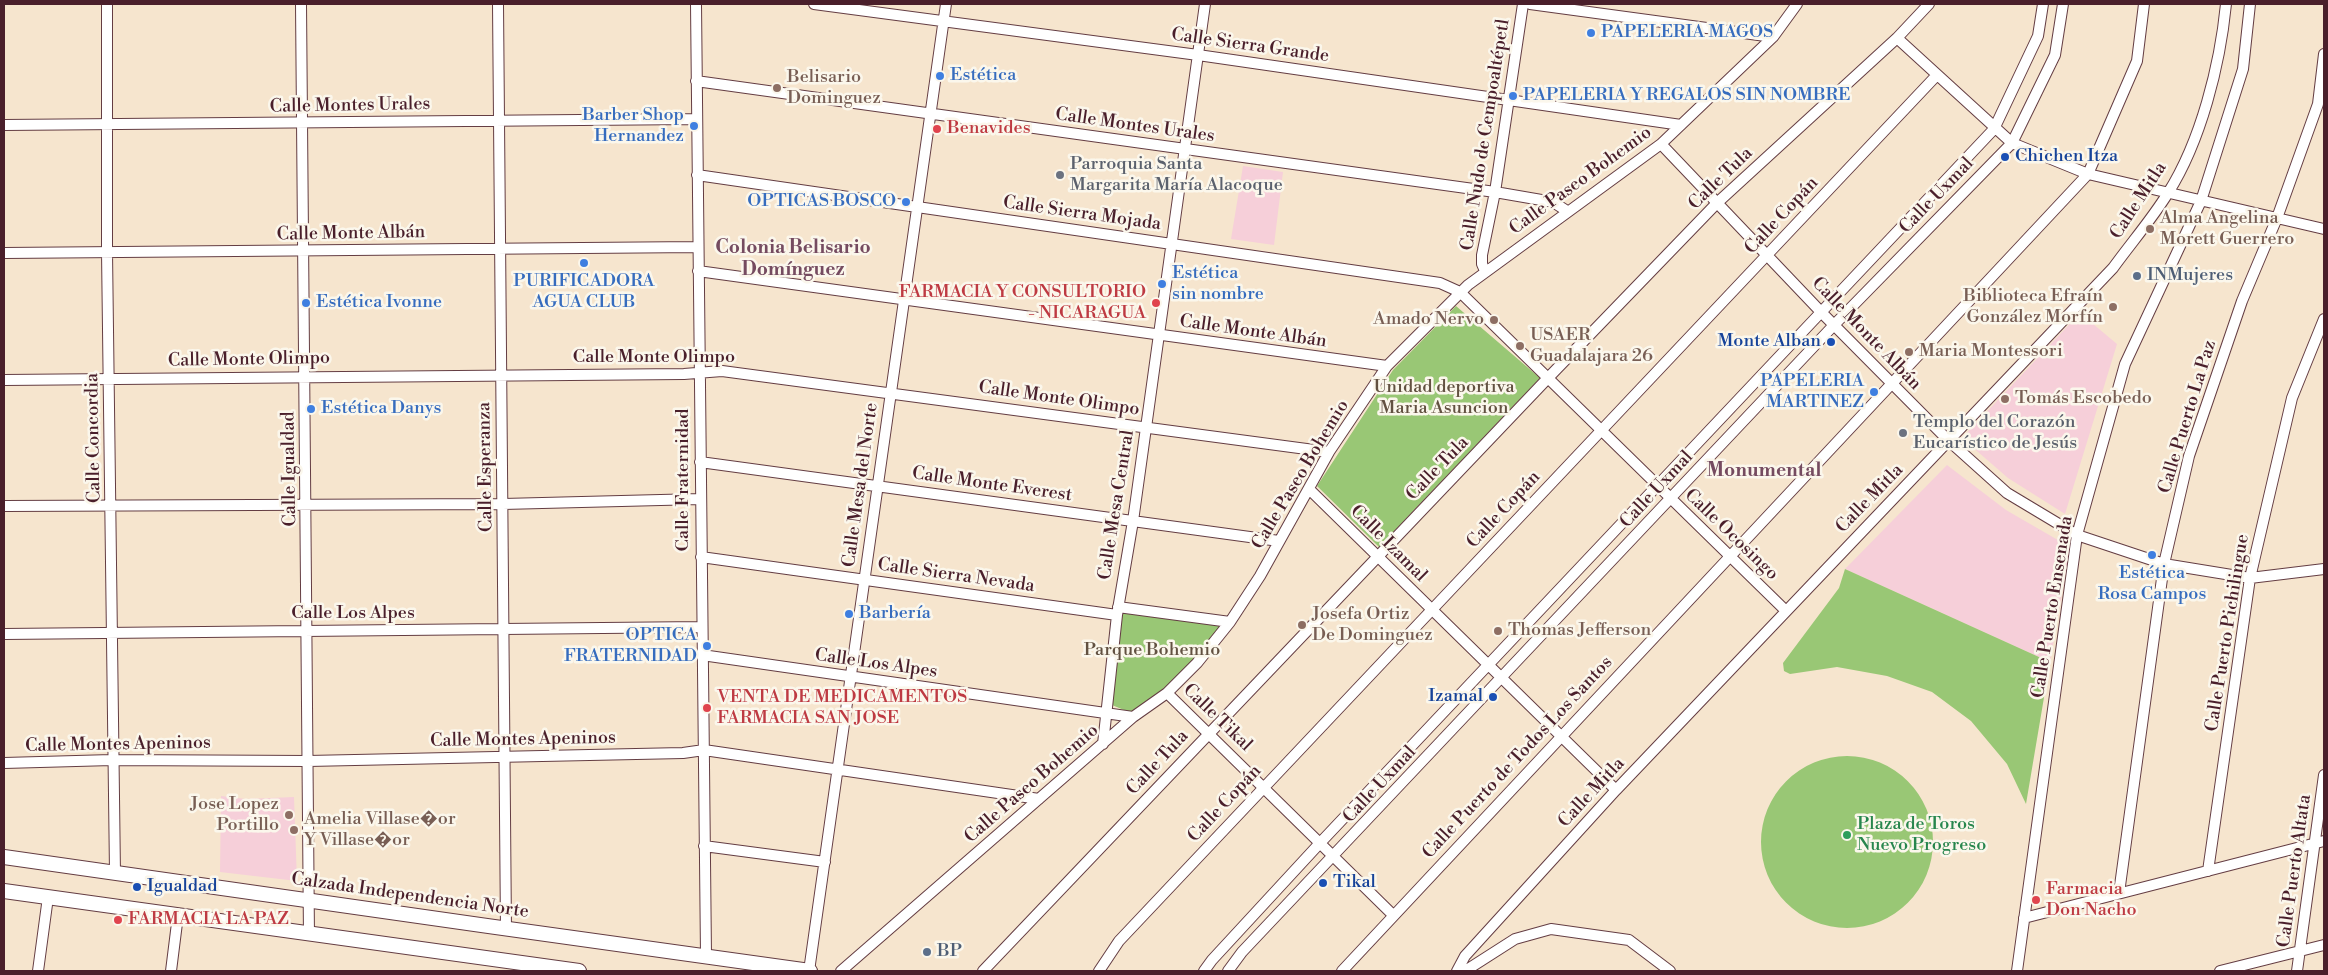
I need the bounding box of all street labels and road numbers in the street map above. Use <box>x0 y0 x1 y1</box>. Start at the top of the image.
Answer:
street label: Calle Nudo de Cempoaltépetl <box>1457 18 1515 252</box>
street label: Calle Sierra Grande <box>1170 24 1330 68</box>
street label: Calle Montes Urales <box>270 94 430 118</box>
street label: Calle Montes Urales <box>1054 104 1216 148</box>
street label: Calle Paseo Bohemio <box>1506 122 1656 240</box>
street label: Calle Tula <box>1684 143 1758 215</box>
street label: Calle Uxmal <box>1895 153 1979 239</box>
street label: Calle Mitla <box>2106 158 2172 244</box>
street label: Calle Copán <box>1741 173 1823 259</box>
street label: Calle Sierra Mojada <box>1002 192 1162 236</box>
street label: Calle Monte Albán <box>277 222 425 246</box>
street label: Calle Monte Albán <box>1807 273 1925 395</box>
street label: Calle Monte Albán <box>1178 311 1328 353</box>
street label: Calle Puerto La Paz <box>2154 338 2222 496</box>
street label: Calle Monte Olimpo <box>573 347 735 369</box>
street label: Calle Monte Olimpo <box>168 348 330 372</box>
street label: Calle Concordia <box>82 373 106 503</box>
street label: Calle Monte Olimpo <box>977 377 1141 421</box>
street label: Calle Paseo Bohemio <box>1248 396 1354 554</box>
street label: Calle Mesa del Norte <box>839 401 883 569</box>
street label: Calle Esperanza <box>474 402 498 532</box>
street label: Calle Fraternidad <box>673 409 695 551</box>
street label: Calle Igualdad <box>278 411 302 527</box>
street label: Calle Mesa Central <box>1094 429 1140 581</box>
street label: Calle Tula <box>1402 432 1474 506</box>
street label: Calle Uxmal <box>1616 447 1698 533</box>
street label: Calle Mitla <box>1832 460 1908 538</box>
street label: Calle Monte Everest <box>911 463 1073 507</box>
street label: Calle Copán <box>1463 467 1545 553</box>
street label: Calle Ocosingo <box>1680 485 1782 585</box>
street label: Calle Izamal <box>1345 501 1431 587</box>
street label: Calle Puerto Ensenada <box>2028 514 2078 700</box>
street label: Calle Puerto Pichilingue <box>2202 533 2254 733</box>
street label: Calle Sierra Nevada <box>876 554 1036 598</box>
street label: Calle Los Alpes <box>291 603 415 625</box>
street label: Calle Los Alpes <box>813 645 939 683</box>
street label: Calle Puerto de Todos Los Santos <box>1418 652 1618 864</box>
street label: Calle Tikal <box>1178 680 1256 756</box>
street label: Calle Paseo Bohemio <box>961 720 1103 848</box>
street label: Calle Tula <box>1123 726 1193 800</box>
street label: Calle Montes Apeninos <box>430 728 616 752</box>
street label: Calle Montes Apeninos <box>25 733 211 757</box>
street label: Calle Uxmal <box>1339 742 1421 828</box>
street label: Calle Mitla <box>1554 754 1630 832</box>
street label: Calle Copán <box>1184 761 1266 847</box>
street label: Calle Puerto Altata <box>2274 793 2316 949</box>
street label: Calzada Independencia Norte <box>290 869 530 923</box>

